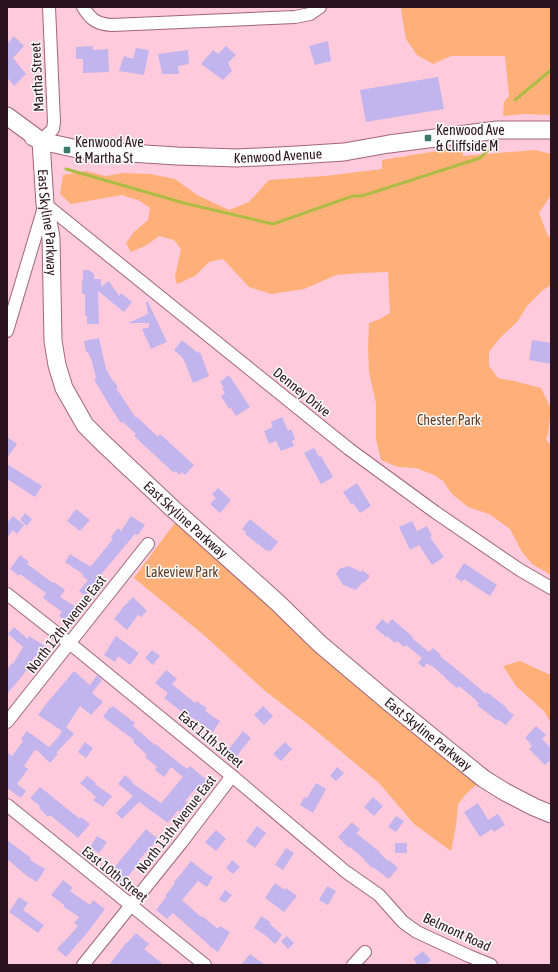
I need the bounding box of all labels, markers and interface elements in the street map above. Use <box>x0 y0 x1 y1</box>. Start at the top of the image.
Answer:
street label: Martha Street <box>27 42 47 112</box>
place label: Kenwood Ave & Cliffside M <box>436 122 505 154</box>
marker: Kenwood Ave & Cliffside M <box>423 133 433 143</box>
place label: Kenwood Ave & Martha St <box>75 134 144 166</box>
marker: Kenwood Ave & Martha St <box>62 145 72 155</box>
street label: Kenwood Avenue <box>233 145 322 166</box>
street label: East Skyline Parkway <box>35 169 60 276</box>
street label: Denney Drive <box>270 364 334 420</box>
park label: Chester Park <box>417 412 481 428</box>
street label: East Skyline Parkway <box>141 478 231 562</box>
park label: Lakeview Park <box>146 564 218 580</box>
street label: North 12th Avenue East <box>23 572 109 676</box>
street label: East Skyline Parkway <box>382 694 475 774</box>
street label: East 11th Street <box>175 707 247 771</box>
street label: North 13th Avenue East <box>133 772 219 876</box>
street label: East 10th Street <box>79 843 151 905</box>
street label: Belmont Road <box>421 909 493 955</box>

